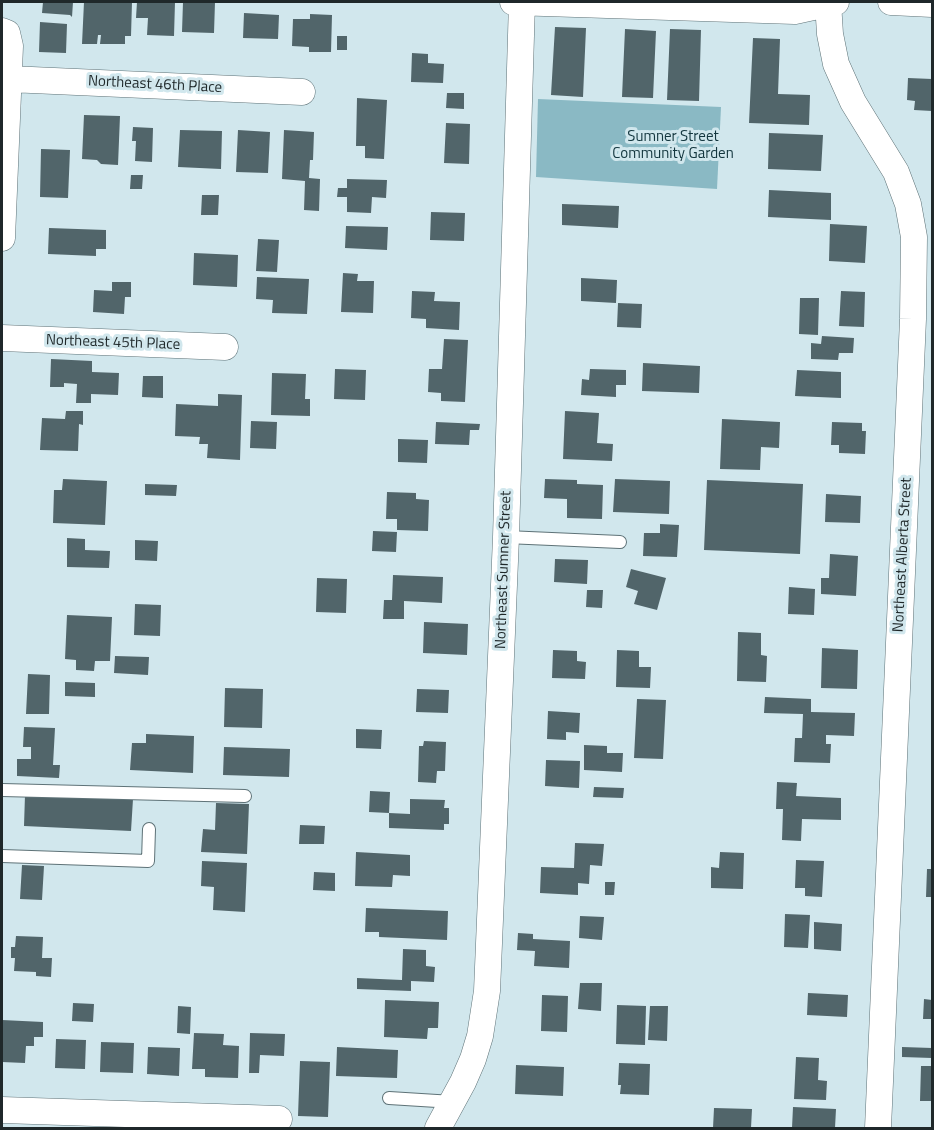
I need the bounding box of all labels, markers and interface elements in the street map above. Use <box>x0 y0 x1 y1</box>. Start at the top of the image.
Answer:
street label: Northeast 46th Place <box>87 72 223 98</box>
park label: Sumner Street Community Garden <box>612 128 734 163</box>
street label: Northeast 45th Place <box>46 332 180 354</box>
street label: Northeast Alberta Street <box>890 477 916 633</box>
street label: Northeast Sumner Street <box>492 490 516 650</box>

